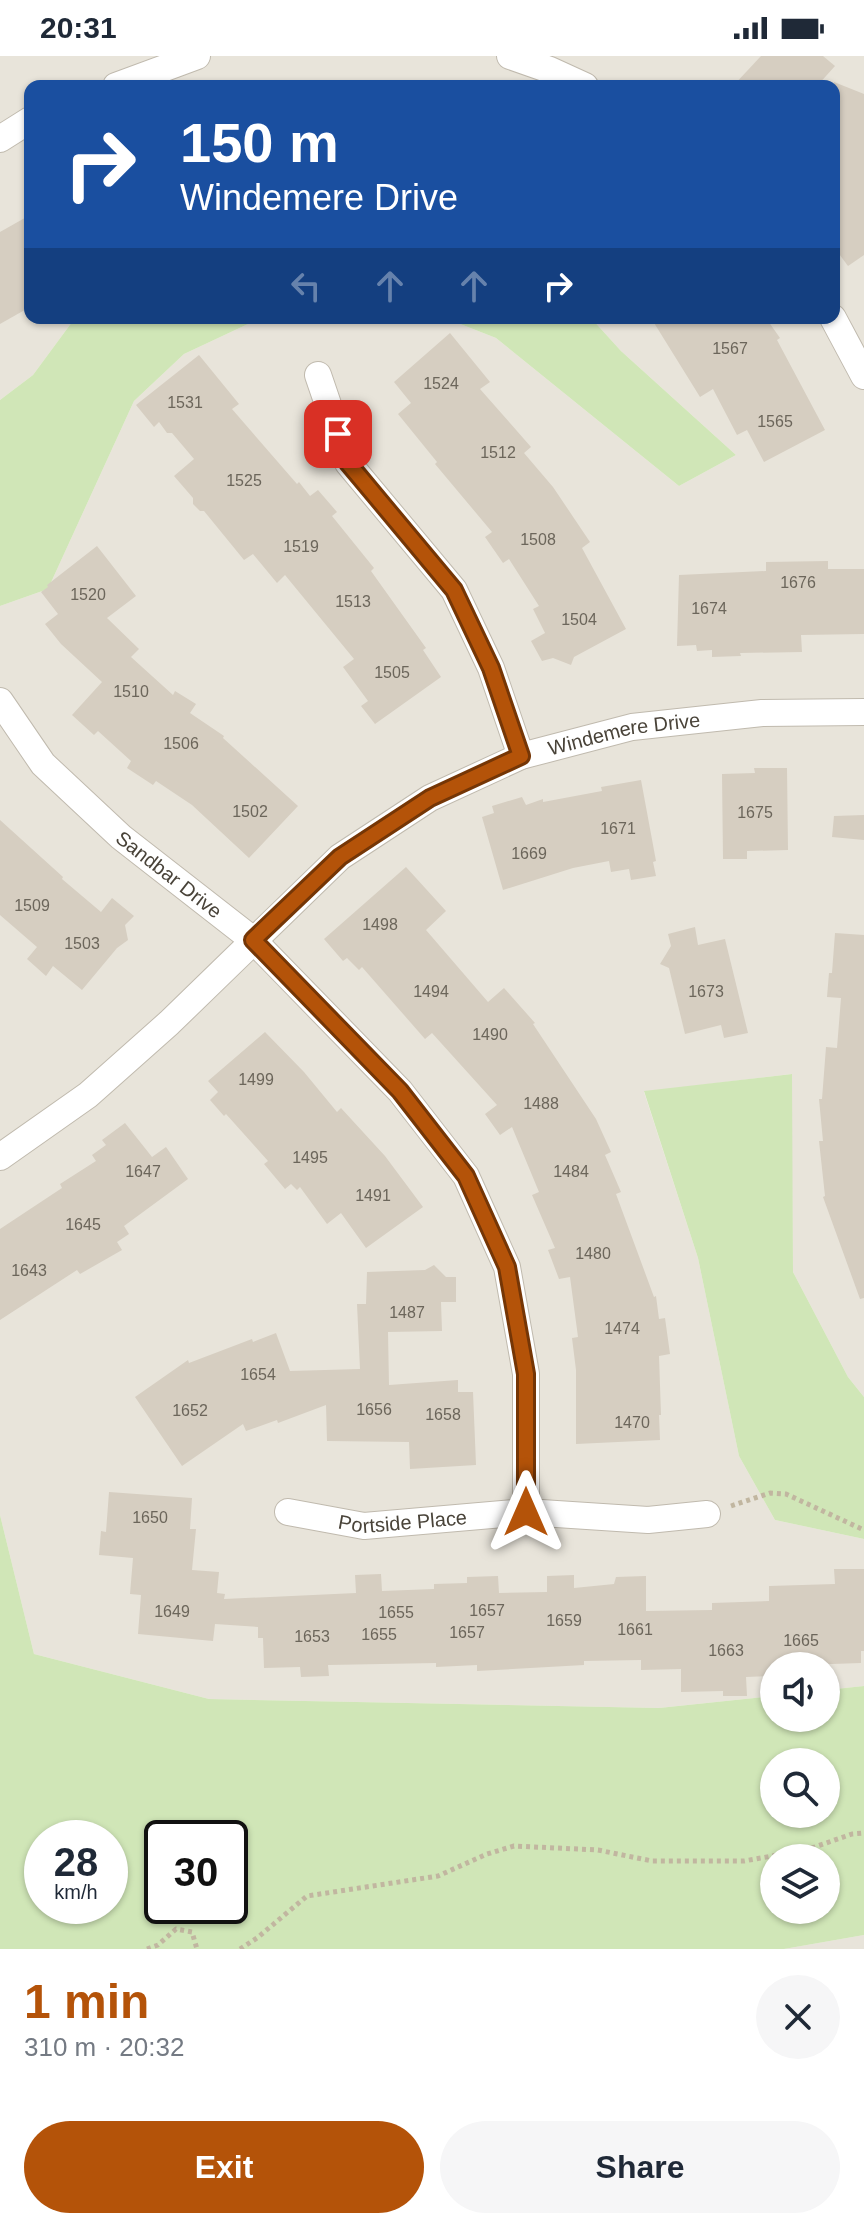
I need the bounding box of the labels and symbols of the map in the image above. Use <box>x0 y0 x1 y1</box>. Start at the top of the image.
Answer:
house number: 1567 <box>712 340 748 357</box>
house number: 1524 <box>423 375 459 392</box>
house number: 1531 <box>167 394 203 411</box>
pin <box>304 400 372 468</box>
house number: 1565 <box>757 413 793 430</box>
house number: 1512 <box>480 444 516 461</box>
house number: 1525 <box>226 472 262 489</box>
house number: 1508 <box>520 531 556 548</box>
house number: 1519 <box>283 538 319 555</box>
house number: 1676 <box>780 574 816 591</box>
house number: 1520 <box>70 586 106 603</box>
house number: 1513 <box>335 593 371 610</box>
house number: 1674 <box>691 600 727 617</box>
house number: 1504 <box>561 611 597 628</box>
house number: 1505 <box>374 664 410 681</box>
house number: 1510 <box>113 683 149 700</box>
street label: Windemere Drive <box>546 709 701 759</box>
house number: 1506 <box>163 735 199 752</box>
house number: 1502 <box>232 803 268 820</box>
house number: 1675 <box>737 804 773 821</box>
house number: 1671 <box>600 820 636 837</box>
street label: Sandbar Drive <box>112 826 226 922</box>
house number: 1669 <box>511 845 547 862</box>
house number: 1509 <box>14 897 50 914</box>
house number: 1498 <box>362 916 398 933</box>
house number: 1503 <box>64 935 100 952</box>
house number: 1494 <box>413 983 449 1000</box>
house number: 1673 <box>688 983 724 1000</box>
house number: 1490 <box>472 1026 508 1043</box>
house number: 1499 <box>238 1071 274 1088</box>
house number: 1488 <box>523 1095 559 1112</box>
house number: 1495 <box>292 1149 328 1166</box>
house number: 1647 <box>125 1163 161 1180</box>
house number: 1484 <box>553 1163 589 1180</box>
house number: 1491 <box>355 1187 391 1204</box>
house number: 1645 <box>65 1216 101 1233</box>
house number: 1480 <box>575 1245 611 1262</box>
house number: 1643 <box>11 1262 47 1279</box>
house number: 1487 <box>389 1304 425 1321</box>
house number: 1474 <box>604 1320 640 1337</box>
house number: 1654 <box>240 1366 276 1383</box>
house number: 1656 <box>356 1401 392 1418</box>
house number: 1652 <box>172 1402 208 1419</box>
house number: 1658 <box>425 1406 461 1423</box>
house number: 1470 <box>614 1414 650 1431</box>
position arrow <box>484 1470 568 1554</box>
street label: Portside Place <box>337 1506 468 1537</box>
house number: 1650 <box>132 1509 168 1526</box>
house number: 1657 <box>469 1602 505 1619</box>
house number: 1649 <box>154 1603 190 1620</box>
house number: 1655 <box>378 1604 414 1621</box>
house number: 1659 <box>546 1612 582 1629</box>
house number: 1661 <box>617 1621 653 1638</box>
house number: 1657 <box>449 1624 485 1641</box>
house number: 1655 <box>361 1626 397 1643</box>
house number: 1653 <box>294 1628 330 1645</box>
house number: 1665 <box>783 1632 819 1649</box>
house number: 1663 <box>708 1642 744 1659</box>
speed limit sign: 30 <box>144 1820 248 1924</box>

